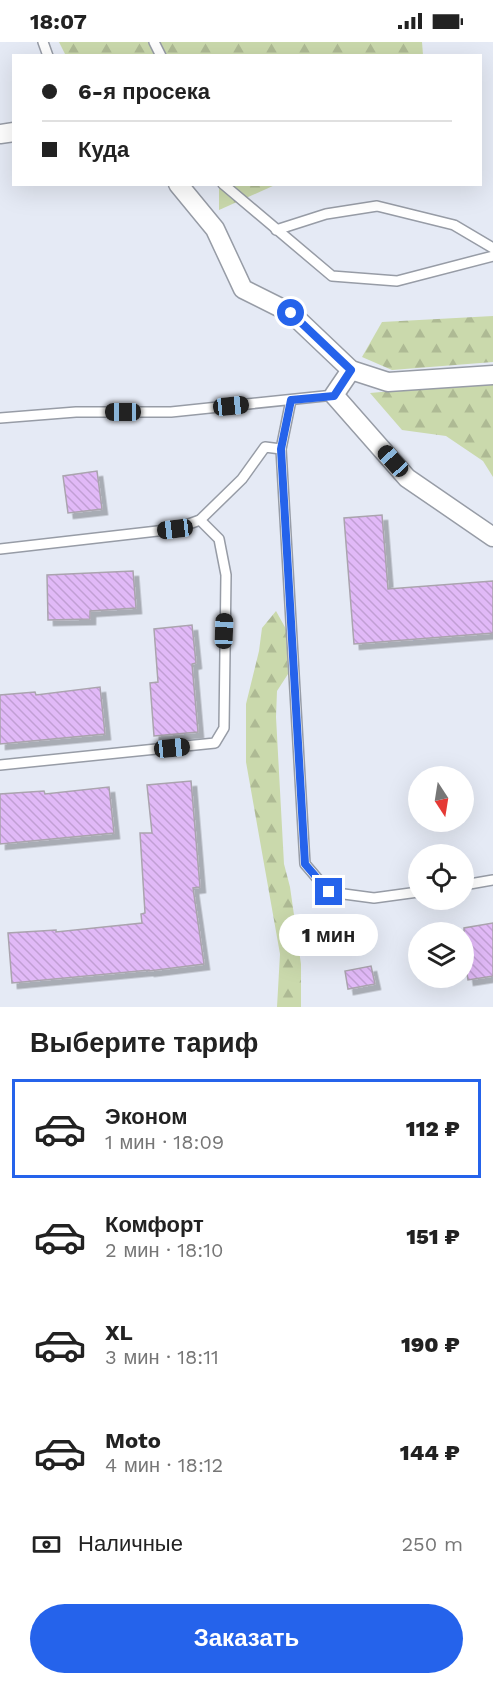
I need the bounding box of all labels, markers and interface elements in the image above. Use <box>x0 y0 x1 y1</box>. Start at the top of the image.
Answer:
text: 18:07 <box>30 9 87 34</box>
text: 6-я просека <box>78 79 210 104</box>
text: Куда <box>78 137 129 162</box>
route start <box>277 299 304 326</box>
car <box>212 395 250 417</box>
car <box>105 403 141 421</box>
car <box>374 442 412 480</box>
car <box>156 518 194 540</box>
car <box>214 613 234 649</box>
car <box>153 737 191 759</box>
north arrow <box>408 766 474 832</box>
map controls <box>408 766 474 988</box>
button: locate <box>408 844 474 910</box>
route end <box>315 878 342 905</box>
callout: 1 мин <box>280 913 378 955</box>
button: layers <box>408 922 474 988</box>
text: 1 мин <box>302 923 355 947</box>
text: Выберите тариф <box>30 1027 258 1059</box>
icon: car <box>33 1102 87 1156</box>
text: Эконом <box>105 1104 188 1129</box>
text: 112 ₽ <box>406 1116 460 1141</box>
text: 1 мин · 18:09 <box>105 1130 224 1154</box>
icon: car <box>33 1210 87 1264</box>
text: Комфорт <box>105 1212 204 1237</box>
text: 151 ₽ <box>406 1224 460 1249</box>
text: 2 мин · 18:10 <box>105 1238 224 1262</box>
icon: car <box>33 1318 87 1372</box>
text: XL <box>105 1320 133 1345</box>
text: 190 ₽ <box>401 1332 460 1357</box>
text: 3 мин · 18:11 <box>105 1345 219 1369</box>
icon: car <box>33 1426 87 1480</box>
text: Moto <box>105 1428 161 1453</box>
text: 144 ₽ <box>400 1440 460 1465</box>
text: 4 мин · 18:12 <box>105 1453 223 1477</box>
icon: cash <box>30 1528 63 1561</box>
text: Наличные <box>78 1531 183 1556</box>
text: 250 m <box>401 1532 463 1556</box>
button: Заказать <box>30 1604 463 1673</box>

